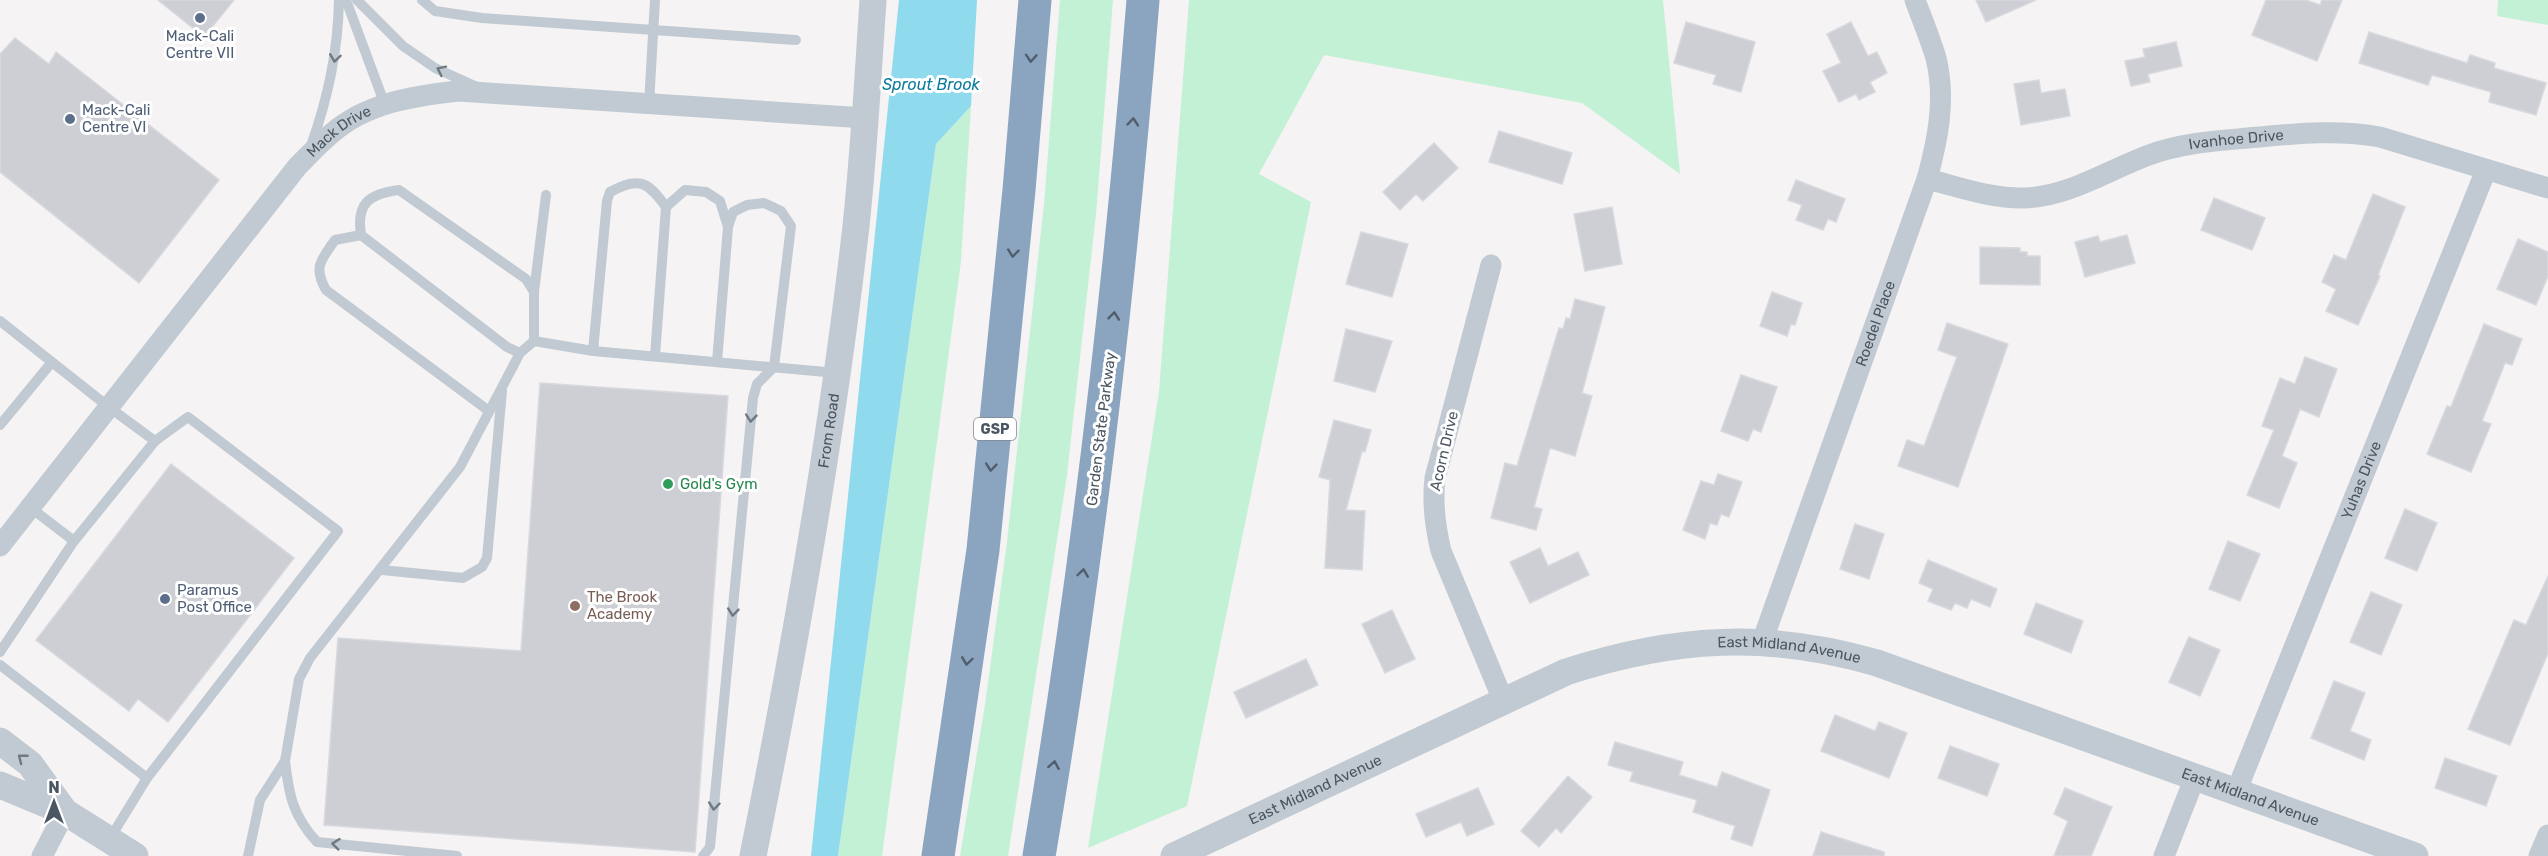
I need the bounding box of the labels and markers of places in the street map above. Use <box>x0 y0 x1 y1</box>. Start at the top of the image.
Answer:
marker: Mack-Cali Centre VII <box>193 11 207 25</box>
place label: Mack-Cali Centre VII <box>166 27 234 62</box>
place label: Mack-Cali Centre VI <box>82 101 150 136</box>
marker: Mack-Cali Centre VI <box>63 112 77 126</box>
place label: Gold's Gym <box>680 475 758 493</box>
marker: Gold's Gym <box>661 477 675 491</box>
place label: Paramus Post Office <box>177 581 252 616</box>
place label: The Brook Academy <box>587 588 657 623</box>
marker: Paramus Post Office <box>158 592 172 606</box>
marker: The Brook Academy <box>568 599 582 613</box>

